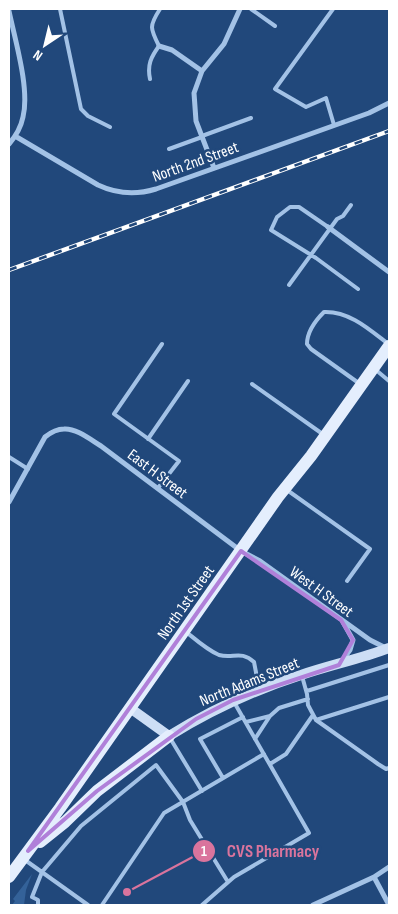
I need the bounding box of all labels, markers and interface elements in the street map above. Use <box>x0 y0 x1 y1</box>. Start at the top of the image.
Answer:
north arrow <box>20 20 70 70</box>
text: N <box>30 46 46 64</box>
street label: North 2nd Street <box>150 138 241 187</box>
street label: East H Street <box>123 446 191 503</box>
street label: North 1st Street <box>154 562 219 644</box>
street label: West H Street <box>286 563 357 622</box>
street label: North Adams Street <box>197 654 302 711</box>
callout: CVS Pharmacy <box>192 835 329 868</box>
text: CVS Pharmacy <box>227 841 320 862</box>
text: 1 <box>201 842 207 861</box>

